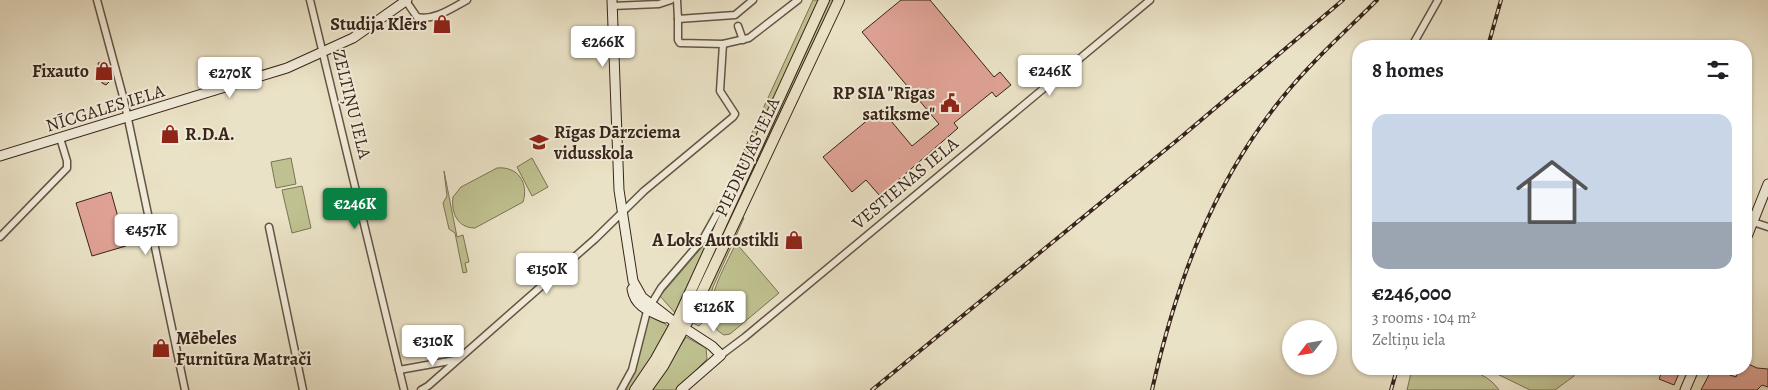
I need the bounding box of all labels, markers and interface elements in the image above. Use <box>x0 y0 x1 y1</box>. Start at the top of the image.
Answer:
place label: Studija Klērs <box>330 12 427 36</box>
shop icon: Studija Klērs <box>431 13 453 35</box>
pin: €266K <box>568 26 638 68</box>
text: €266K <box>582 31 624 53</box>
street label: ZELTIŅU IELA <box>327 47 377 162</box>
pin: €246K <box>1015 54 1085 97</box>
pin: €270K <box>195 56 265 99</box>
text: 8 homes <box>1372 56 1444 84</box>
icon: filters <box>1704 56 1732 84</box>
place label: Fixauto <box>32 59 89 83</box>
shop icon: Fixauto <box>93 60 115 82</box>
text: €246K <box>1029 60 1071 82</box>
text: €270K <box>209 62 251 84</box>
street label: NĪCGALES IELA <box>43 78 168 137</box>
place label: RP SIA "Rīgas satiksme" <box>832 81 935 126</box>
public building icon: RP SIA "Rīgas satiksme" <box>939 92 961 114</box>
street label: PIEDRUJAS IELA <box>709 93 785 221</box>
place label: Rīgas Dārzciema vidusskola <box>553 120 681 165</box>
place label: R.D.A. <box>185 122 235 146</box>
shop icon: R.D.A. <box>159 123 181 145</box>
school or university icon: Rīgas Dārzciema vidusskola <box>528 131 550 153</box>
street label: VESTIENAS IELA <box>846 131 964 235</box>
icon: home <box>1507 147 1597 237</box>
pin: €246K <box>320 188 390 230</box>
text: €246K <box>334 193 376 215</box>
pin: €457K <box>111 214 181 256</box>
text: €457K <box>126 219 166 241</box>
place label: A Loks Autostikli <box>651 228 779 252</box>
shop icon: A Loks Autostikli <box>783 229 805 251</box>
pin: €150K <box>512 252 582 295</box>
text: €150K <box>527 258 567 280</box>
text: €246,000 <box>1372 279 1451 307</box>
pin: €126K <box>679 290 749 333</box>
text: €126K <box>694 296 734 318</box>
text: 3 rooms · 104 m² <box>1372 307 1476 329</box>
north arrow <box>1282 320 1338 375</box>
map controls <box>1282 320 1337 375</box>
pin: €310K <box>398 324 468 367</box>
place label: Mēbeles Furnitūra Matrači <box>176 326 311 371</box>
text: Zeltiņu iela <box>1372 329 1446 351</box>
text: €310K <box>413 330 453 352</box>
shop icon: Mēbeles Furnitūra Matrači <box>150 337 172 359</box>

